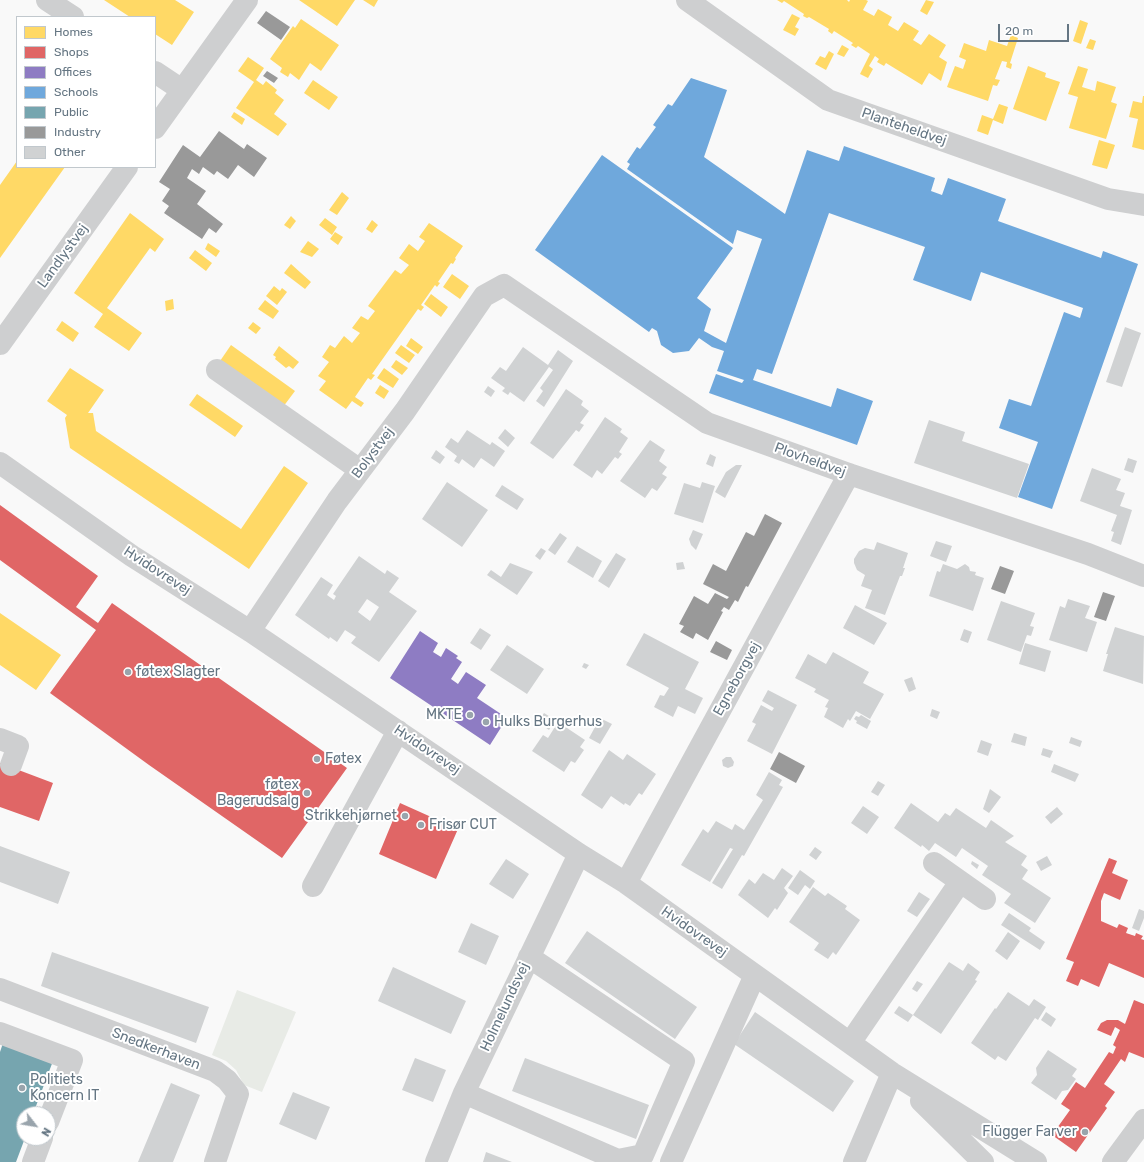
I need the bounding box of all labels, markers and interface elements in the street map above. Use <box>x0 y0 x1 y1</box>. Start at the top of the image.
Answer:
legend <box>16 16 156 168</box>
scale bar <box>1000 16 1071 42</box>
text: 20 m <box>1005 24 1033 38</box>
text: Homes <box>54 25 93 39</box>
text: Shops <box>54 45 89 59</box>
text: Offices <box>54 65 92 79</box>
text: Schools <box>54 85 98 99</box>
text: Public <box>54 105 89 119</box>
street label: Planteheldvej <box>859 105 949 149</box>
text: Industry <box>54 125 101 139</box>
text: Other <box>54 145 85 159</box>
street label: Landlystvej <box>34 221 92 291</box>
street label: Bolystvej <box>348 424 398 482</box>
street label: Plovheldvej <box>772 439 848 481</box>
street label: Hvidovrevej <box>120 543 194 599</box>
street label: Egneborgvej <box>710 639 764 719</box>
place label: føtex Slagter <box>136 664 220 680</box>
marker: føtex Slagter <box>123 667 133 677</box>
place label: MKTE <box>426 707 462 723</box>
marker: MKTE <box>465 710 475 720</box>
place label: Hulks Burgerhus <box>494 714 602 730</box>
marker: Hulks Burgerhus <box>481 717 491 727</box>
street label: Hvidovrevej <box>391 722 463 778</box>
place label: Føtex <box>325 751 362 767</box>
marker: Føtex <box>312 754 322 764</box>
place label: føtex Bagerudsalg <box>217 777 299 810</box>
marker: føtex Bagerudsalg <box>302 788 312 798</box>
place label: Strikkehjørnet <box>305 808 397 824</box>
marker: Strikkehjørnet <box>400 811 410 821</box>
place label: Frisør CUT <box>429 817 497 833</box>
marker: Frisør CUT <box>416 820 426 830</box>
street label: Hvidovrevej <box>658 903 730 961</box>
street label: Holmelundsvej <box>477 960 533 1054</box>
street label: Snedkerhaven <box>109 1024 203 1074</box>
place label: Politiets Koncern IT <box>30 1072 99 1104</box>
marker: Politiets Koncern IT <box>17 1083 27 1093</box>
north arrow <box>16 1106 56 1146</box>
place label: Flügger Farver <box>982 1124 1077 1140</box>
text: N <box>38 1125 53 1139</box>
marker: Flügger Farver <box>1080 1127 1090 1137</box>

